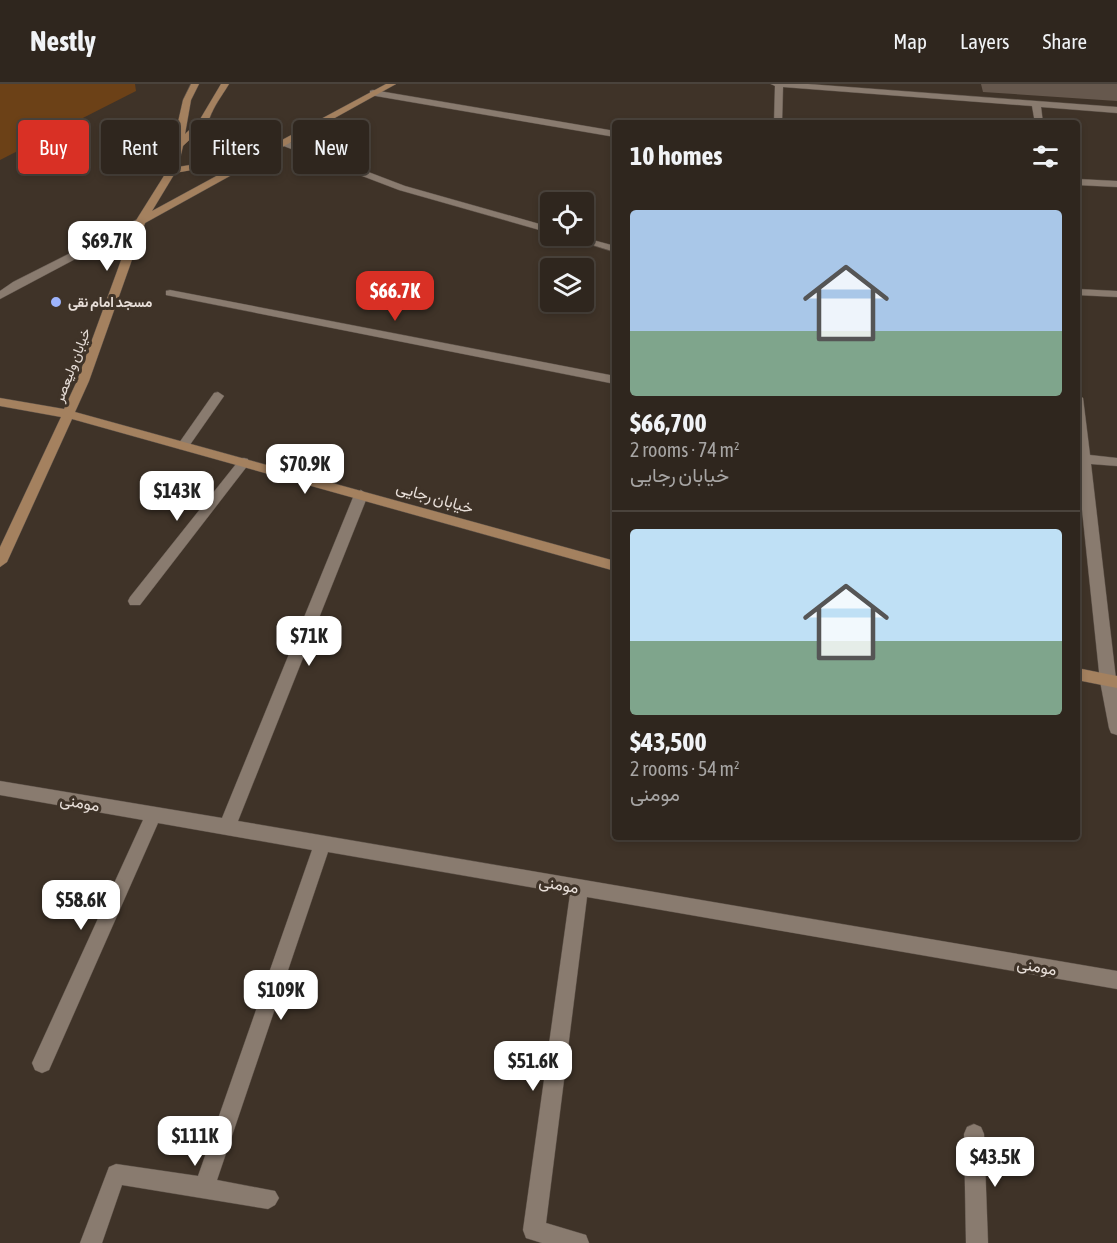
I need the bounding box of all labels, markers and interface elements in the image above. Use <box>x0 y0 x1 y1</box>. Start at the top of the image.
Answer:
text: Nestly <box>30 25 96 57</box>
text: Map <box>893 29 927 53</box>
text: Layers <box>960 29 1010 53</box>
text: Share <box>1043 29 1087 53</box>
chip: Buy <box>18 120 89 174</box>
chip: Rent <box>101 120 179 174</box>
chip: Filters <box>191 120 281 174</box>
chip: New <box>293 120 369 174</box>
icon: filters <box>1029 140 1062 173</box>
text: 10 homes <box>630 141 723 171</box>
map controls <box>540 192 594 312</box>
button: locate <box>540 192 594 246</box>
pin: $69.7K <box>58 221 156 272</box>
text: $69.7K <box>82 229 132 252</box>
icon: home <box>792 249 900 357</box>
button: layers <box>540 258 594 312</box>
pin: $66.7K <box>346 271 444 322</box>
text: $66.7K <box>370 279 420 302</box>
place label: مسجد امام نقی <box>68 294 153 311</box>
marker: مسجد امام نقی <box>49 295 63 309</box>
street label: خیابان ولیعصر <box>50 326 94 406</box>
text: $66,700 <box>630 408 707 438</box>
text: 2 rooms · 74 m² <box>630 438 740 461</box>
pin: $70.9K <box>256 444 354 495</box>
text: $70.9K <box>280 452 330 475</box>
text: خیابان رجایی <box>630 463 729 486</box>
pin: $143K <box>135 471 219 522</box>
street label: خیابان رجایی <box>394 477 476 519</box>
text: $143K <box>154 479 200 502</box>
icon: home <box>792 568 900 676</box>
pin: $71K <box>273 616 345 667</box>
text: $71K <box>291 624 328 647</box>
text: $43,500 <box>630 727 707 757</box>
text: 2 rooms · 54 m² <box>630 757 740 780</box>
text: مومنی <box>630 782 680 805</box>
street label: مومنی <box>58 790 101 816</box>
street label: مومنی <box>537 872 580 898</box>
pin: $58.6K <box>32 880 130 931</box>
text: $58.6K <box>56 888 106 911</box>
street label: مومنی <box>1015 954 1058 980</box>
pin: $109K <box>239 970 323 1021</box>
text: $109K <box>258 978 304 1001</box>
pin: $51.6K <box>484 1041 582 1092</box>
text: $51.6K <box>508 1049 558 1072</box>
pin: $111K <box>153 1116 237 1167</box>
text: $111K <box>172 1124 218 1147</box>
pin: $43.5K <box>946 1137 1044 1188</box>
text: $43.5K <box>970 1145 1020 1168</box>

